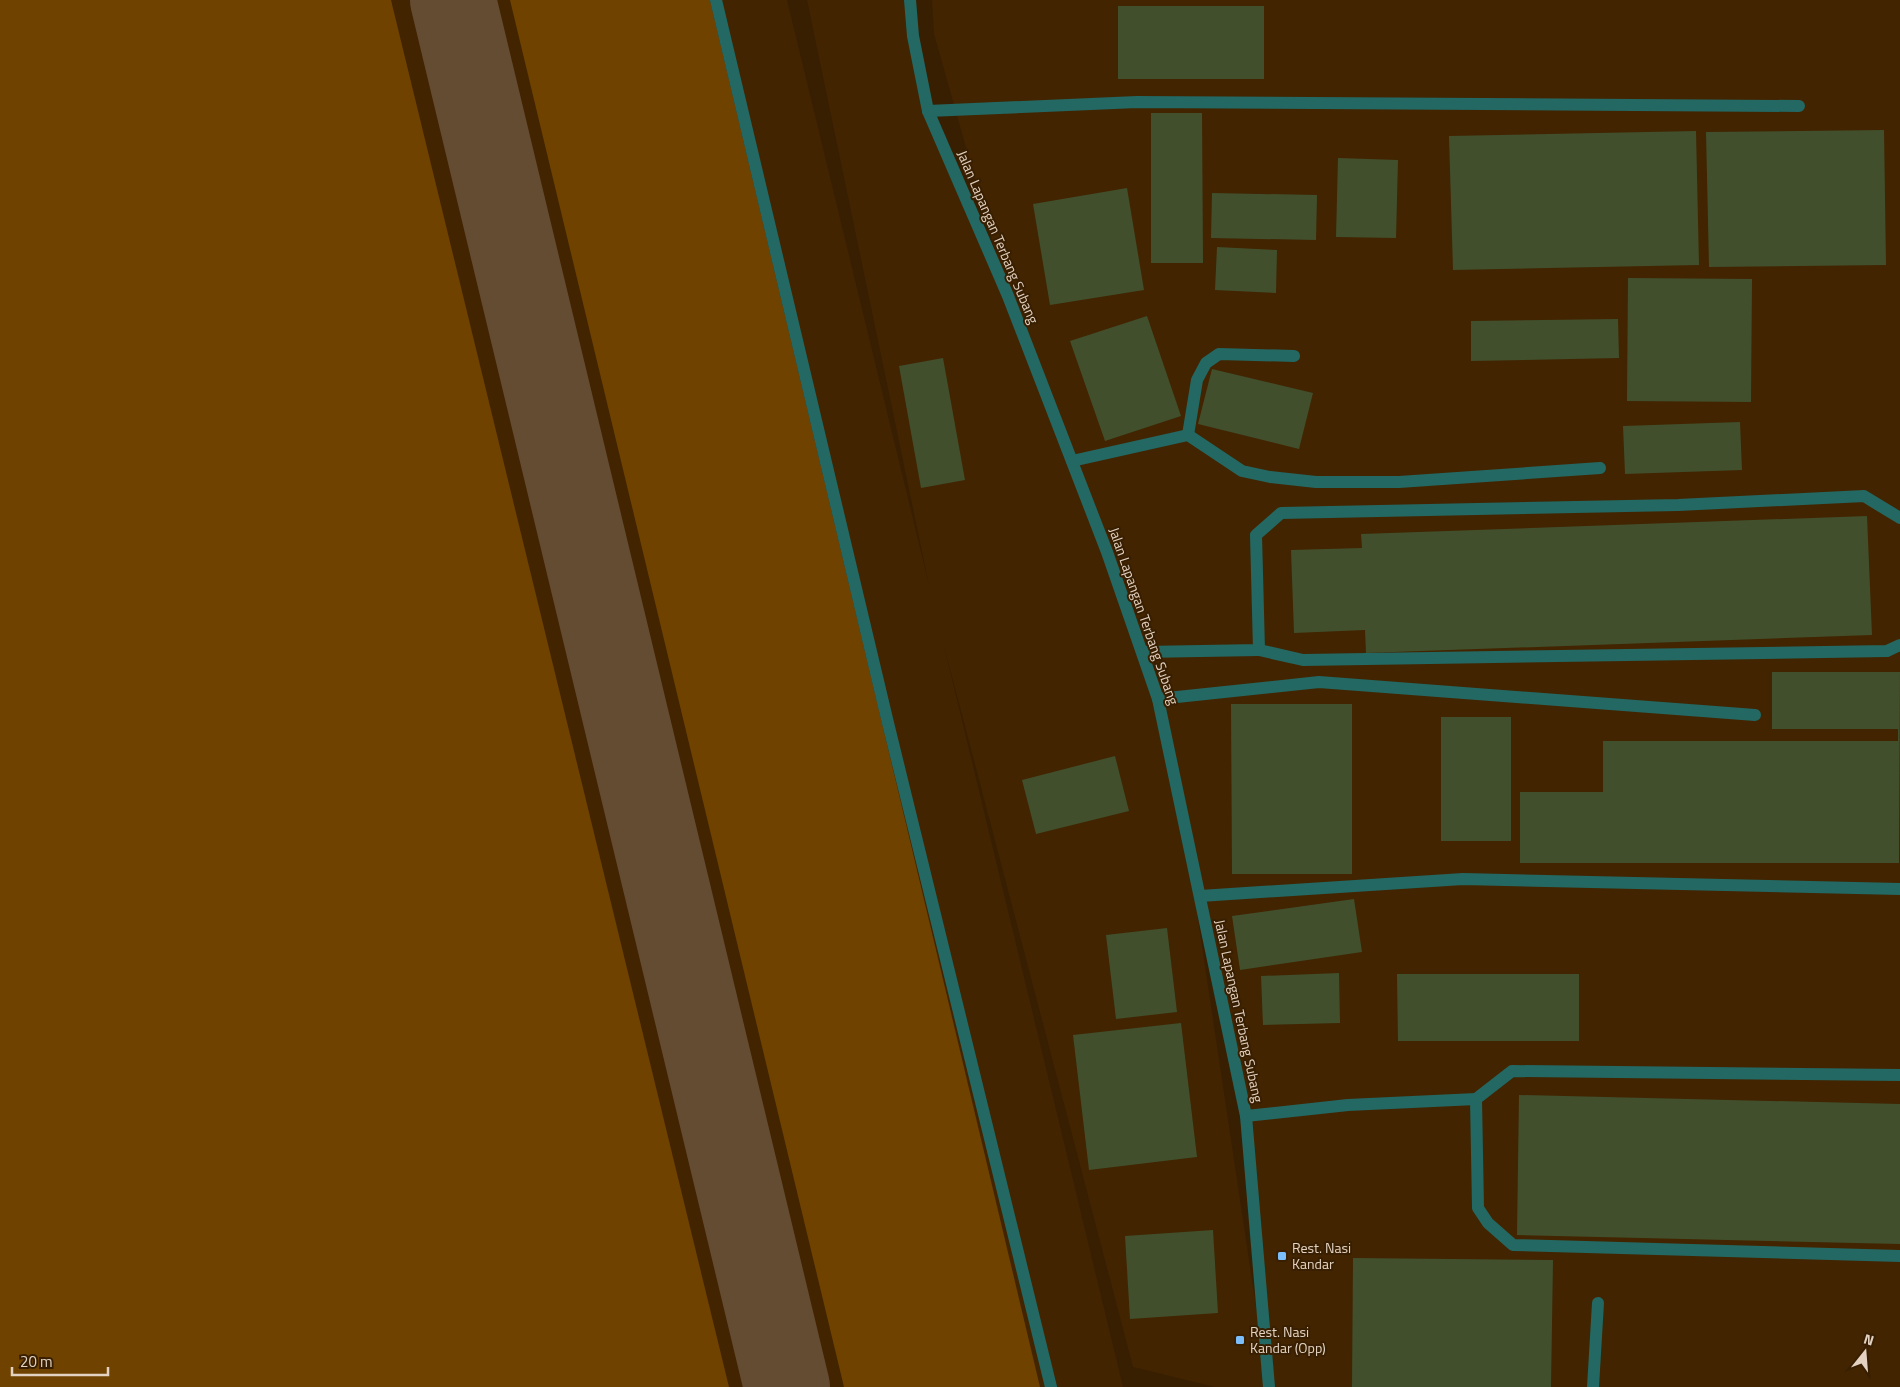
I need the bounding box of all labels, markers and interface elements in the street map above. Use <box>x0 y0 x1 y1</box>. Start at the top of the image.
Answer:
street label: Jalan Lapangan Terbang Subang <box>952 147 1045 327</box>
street label: Jalan Lapangan Terbang Subang <box>1104 524 1185 707</box>
street label: Jalan Lapangan Terbang Subang <box>1210 917 1269 1104</box>
place label: Rest. Nasi Kandar <box>1292 1237 1351 1274</box>
marker: Rest. Nasi Kandar <box>1276 1250 1288 1262</box>
place label: Rest. Nasi Kandar (Opp) <box>1250 1321 1326 1358</box>
north arrow <box>1840 1327 1890 1377</box>
text: N <box>1861 1328 1877 1351</box>
marker: Rest. Nasi Kandar (Opp) <box>1234 1334 1246 1346</box>
scale bar <box>12 1344 109 1376</box>
text: 20 m <box>20 1350 53 1373</box>

